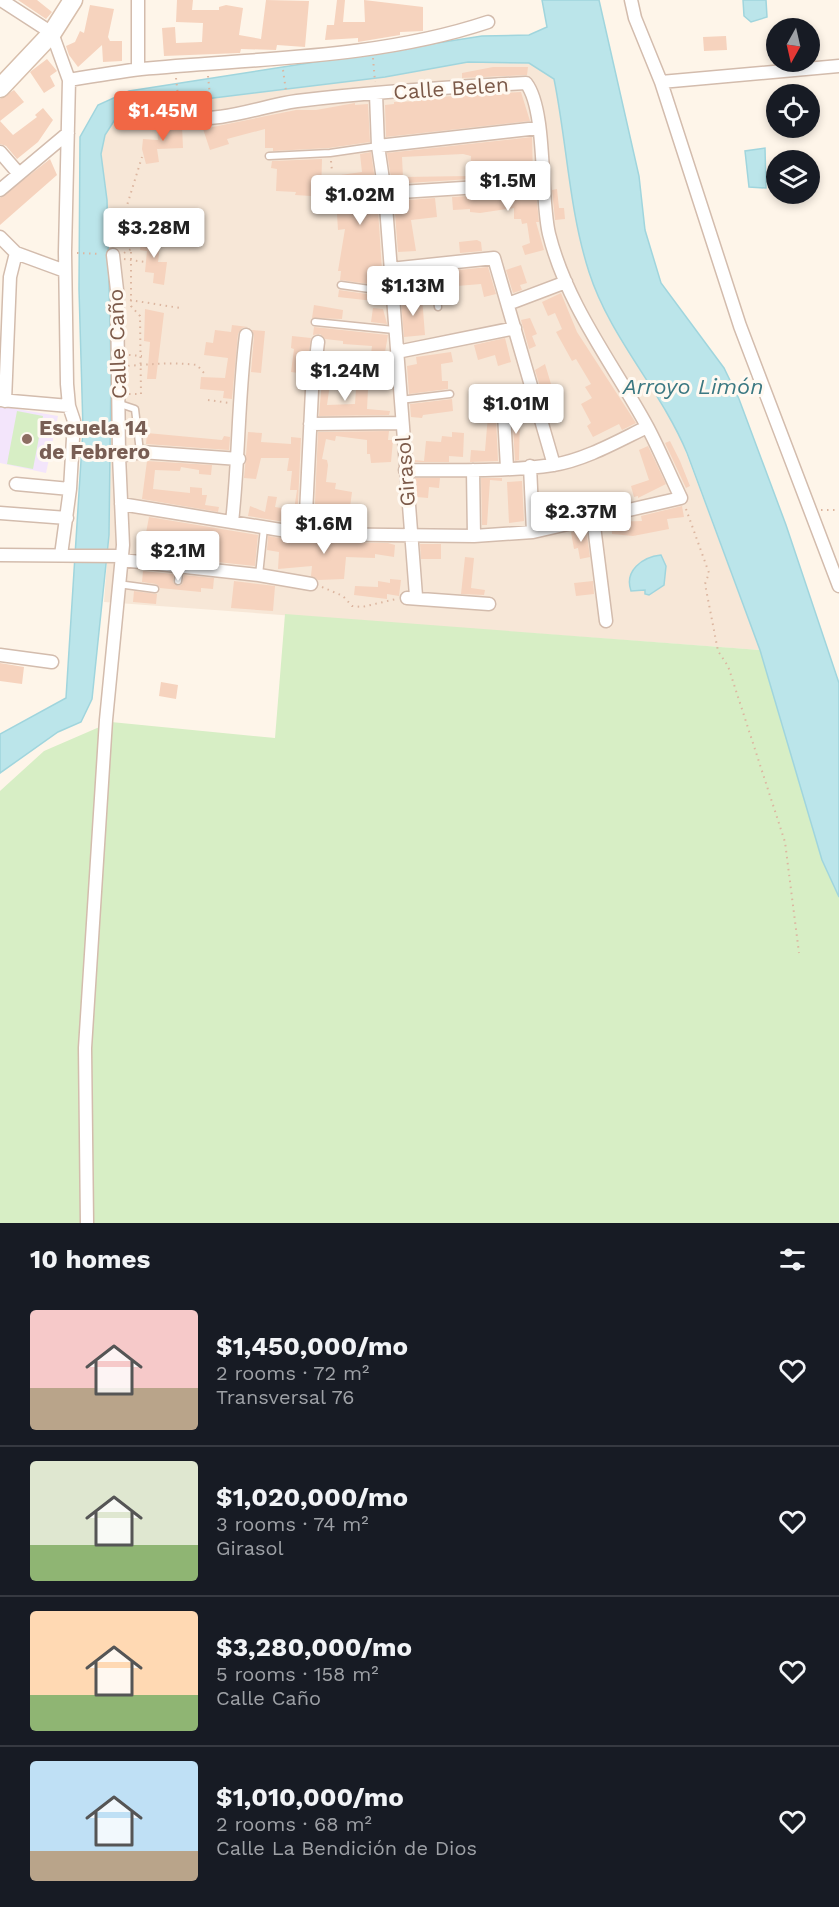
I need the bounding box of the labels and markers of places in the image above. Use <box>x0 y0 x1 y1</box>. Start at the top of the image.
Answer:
pin: $1.45M <box>114 91 212 142</box>
pin: $1.5M <box>466 161 550 212</box>
pin: $1.02M <box>311 175 409 226</box>
pin: $3.28M <box>105 208 203 259</box>
pin: $1.13M <box>364 266 462 317</box>
pin: $1.24M <box>296 351 394 402</box>
pin: $1.01M <box>467 384 565 435</box>
place label: Escuela 14 de Febrero <box>39 415 150 464</box>
marker: Escuela 14 de Febrero <box>20 432 34 446</box>
pin: $2.37M <box>532 492 630 543</box>
pin: $1.6M <box>282 504 366 555</box>
pin: $2.1M <box>136 531 220 582</box>

